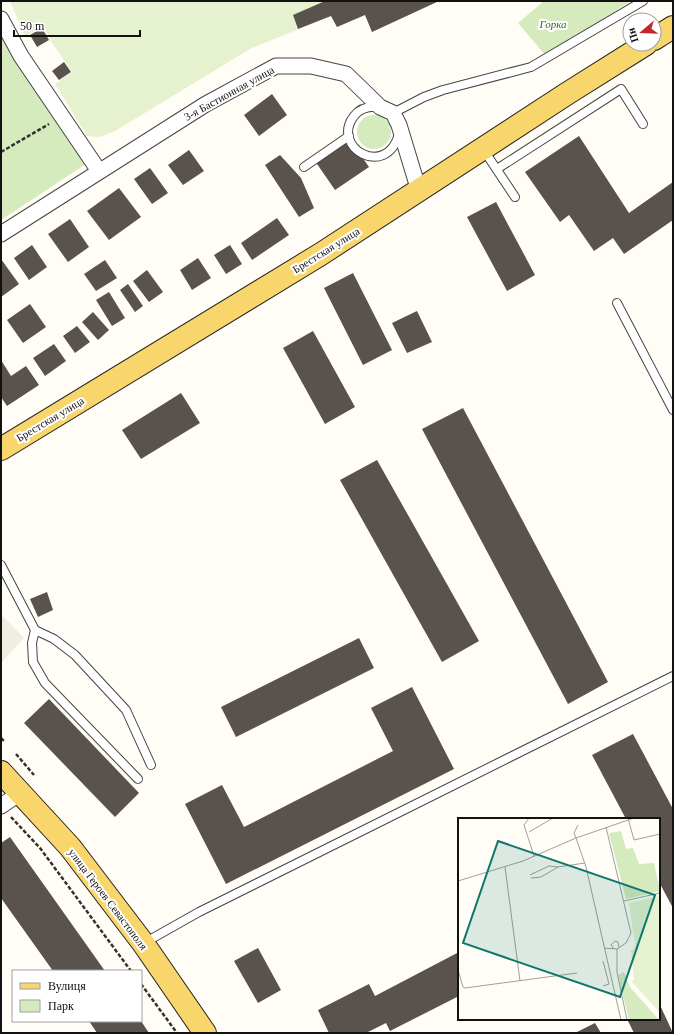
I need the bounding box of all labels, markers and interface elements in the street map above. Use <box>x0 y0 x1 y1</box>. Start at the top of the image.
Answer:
scale bar <box>14 12 140 38</box>
north arrow <box>622 12 662 52</box>
park label: Горка <box>538 18 567 30</box>
text: 50 m <box>20 19 45 33</box>
text: Пн <box>624 26 641 44</box>
street label: 3-я Бастионная улица <box>182 63 276 123</box>
street label: Брестская улица <box>290 225 362 275</box>
street label: Брестская улица <box>14 394 86 444</box>
inset map <box>458 818 660 1020</box>
street label: улица Героев Севастополя <box>66 846 150 952</box>
legend <box>12 970 142 1022</box>
text: Вулиця <box>48 979 86 993</box>
text: Парк <box>48 999 74 1013</box>

